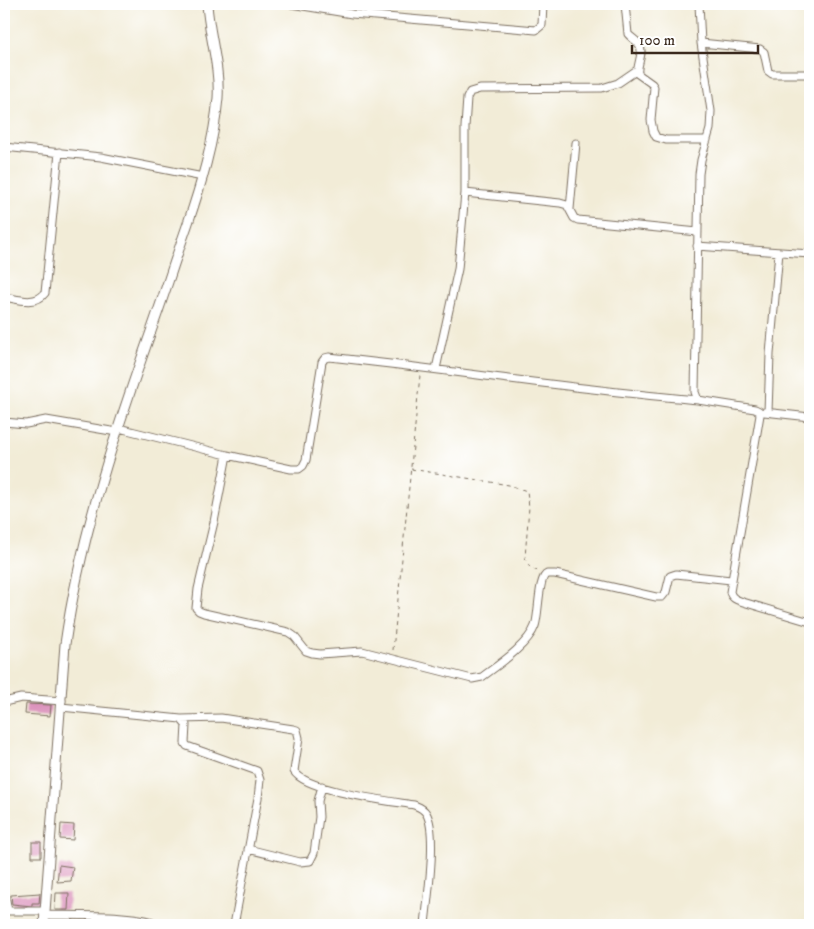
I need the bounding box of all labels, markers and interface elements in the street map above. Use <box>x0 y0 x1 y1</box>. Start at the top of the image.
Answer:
scale bar <box>632 22 758 54</box>
text: 100 m <box>639 31 675 50</box>

